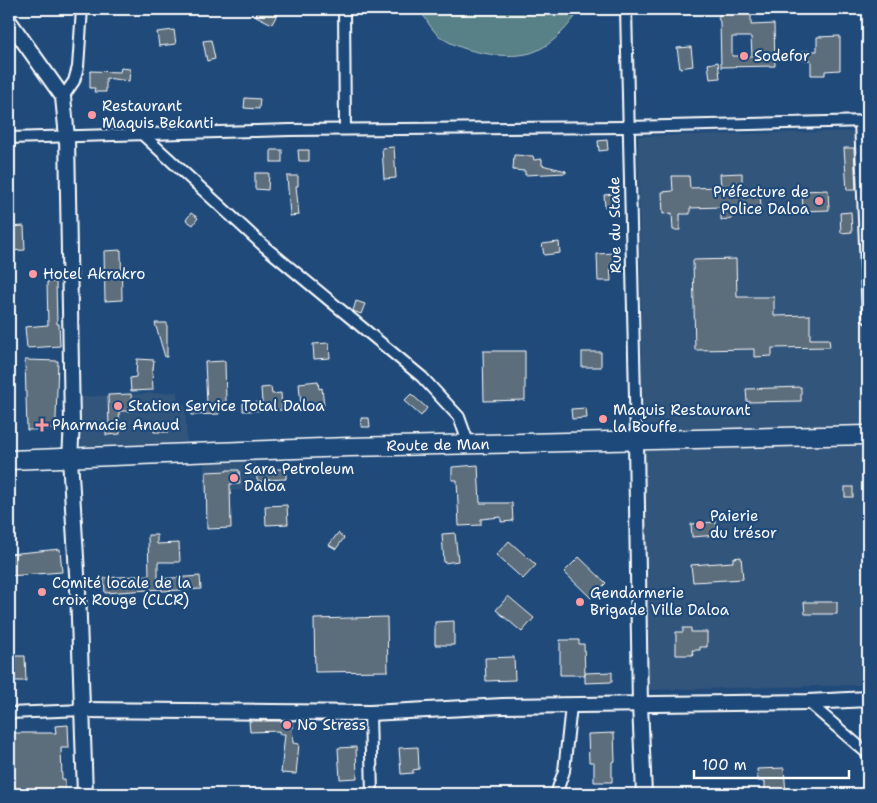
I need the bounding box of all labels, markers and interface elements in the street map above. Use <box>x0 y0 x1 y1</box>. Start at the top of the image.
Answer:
place label: Sodefor <box>754 46 810 66</box>
marker: Sodefor <box>738 50 750 62</box>
place label: Restaurant Maquis Bekanti <box>102 96 214 133</box>
marker: Restaurant Maquis Bekanti <box>86 109 98 121</box>
street label: Rue du Stade <box>604 176 626 274</box>
place label: Préfecture de Police Daloa <box>713 182 810 219</box>
marker: Préfecture de Police Daloa <box>813 195 825 207</box>
place label: Hotel Akrakro <box>43 264 145 284</box>
marker: Hotel Akrakro <box>27 268 39 280</box>
place label: Station Service Total Daloa <box>128 396 325 416</box>
marker: Station Service Total Daloa <box>112 400 124 412</box>
place label: Maquis Restaurant la Bouffe <box>613 400 751 437</box>
marker: Maquis Restaurant la Bouffe <box>597 413 609 425</box>
place label: Pharmacie Anaud <box>52 415 180 435</box>
marker: Pharmacie Anaud <box>36 419 48 431</box>
street label: Route de Man <box>386 434 490 456</box>
place label: Sara Petroleum Daloa <box>244 459 354 496</box>
marker: Sara Petroleum Daloa <box>228 472 240 484</box>
place label: Paierie du trésor <box>710 506 777 543</box>
marker: Paierie du trésor <box>694 519 706 531</box>
place label: Comité locale de la croix Rouge (CLCR) <box>52 573 192 610</box>
place label: Gendarmerie Brigade Ville Daloa <box>590 583 730 620</box>
marker: Comité locale de la croix Rouge (CLCR) <box>36 586 48 598</box>
marker: Gendarmerie Brigade Ville Daloa <box>574 596 586 608</box>
place label: No Stress <box>297 715 366 735</box>
marker: No Stress <box>281 719 293 731</box>
scale bar <box>694 748 850 780</box>
text: 100 m <box>702 755 747 775</box>

